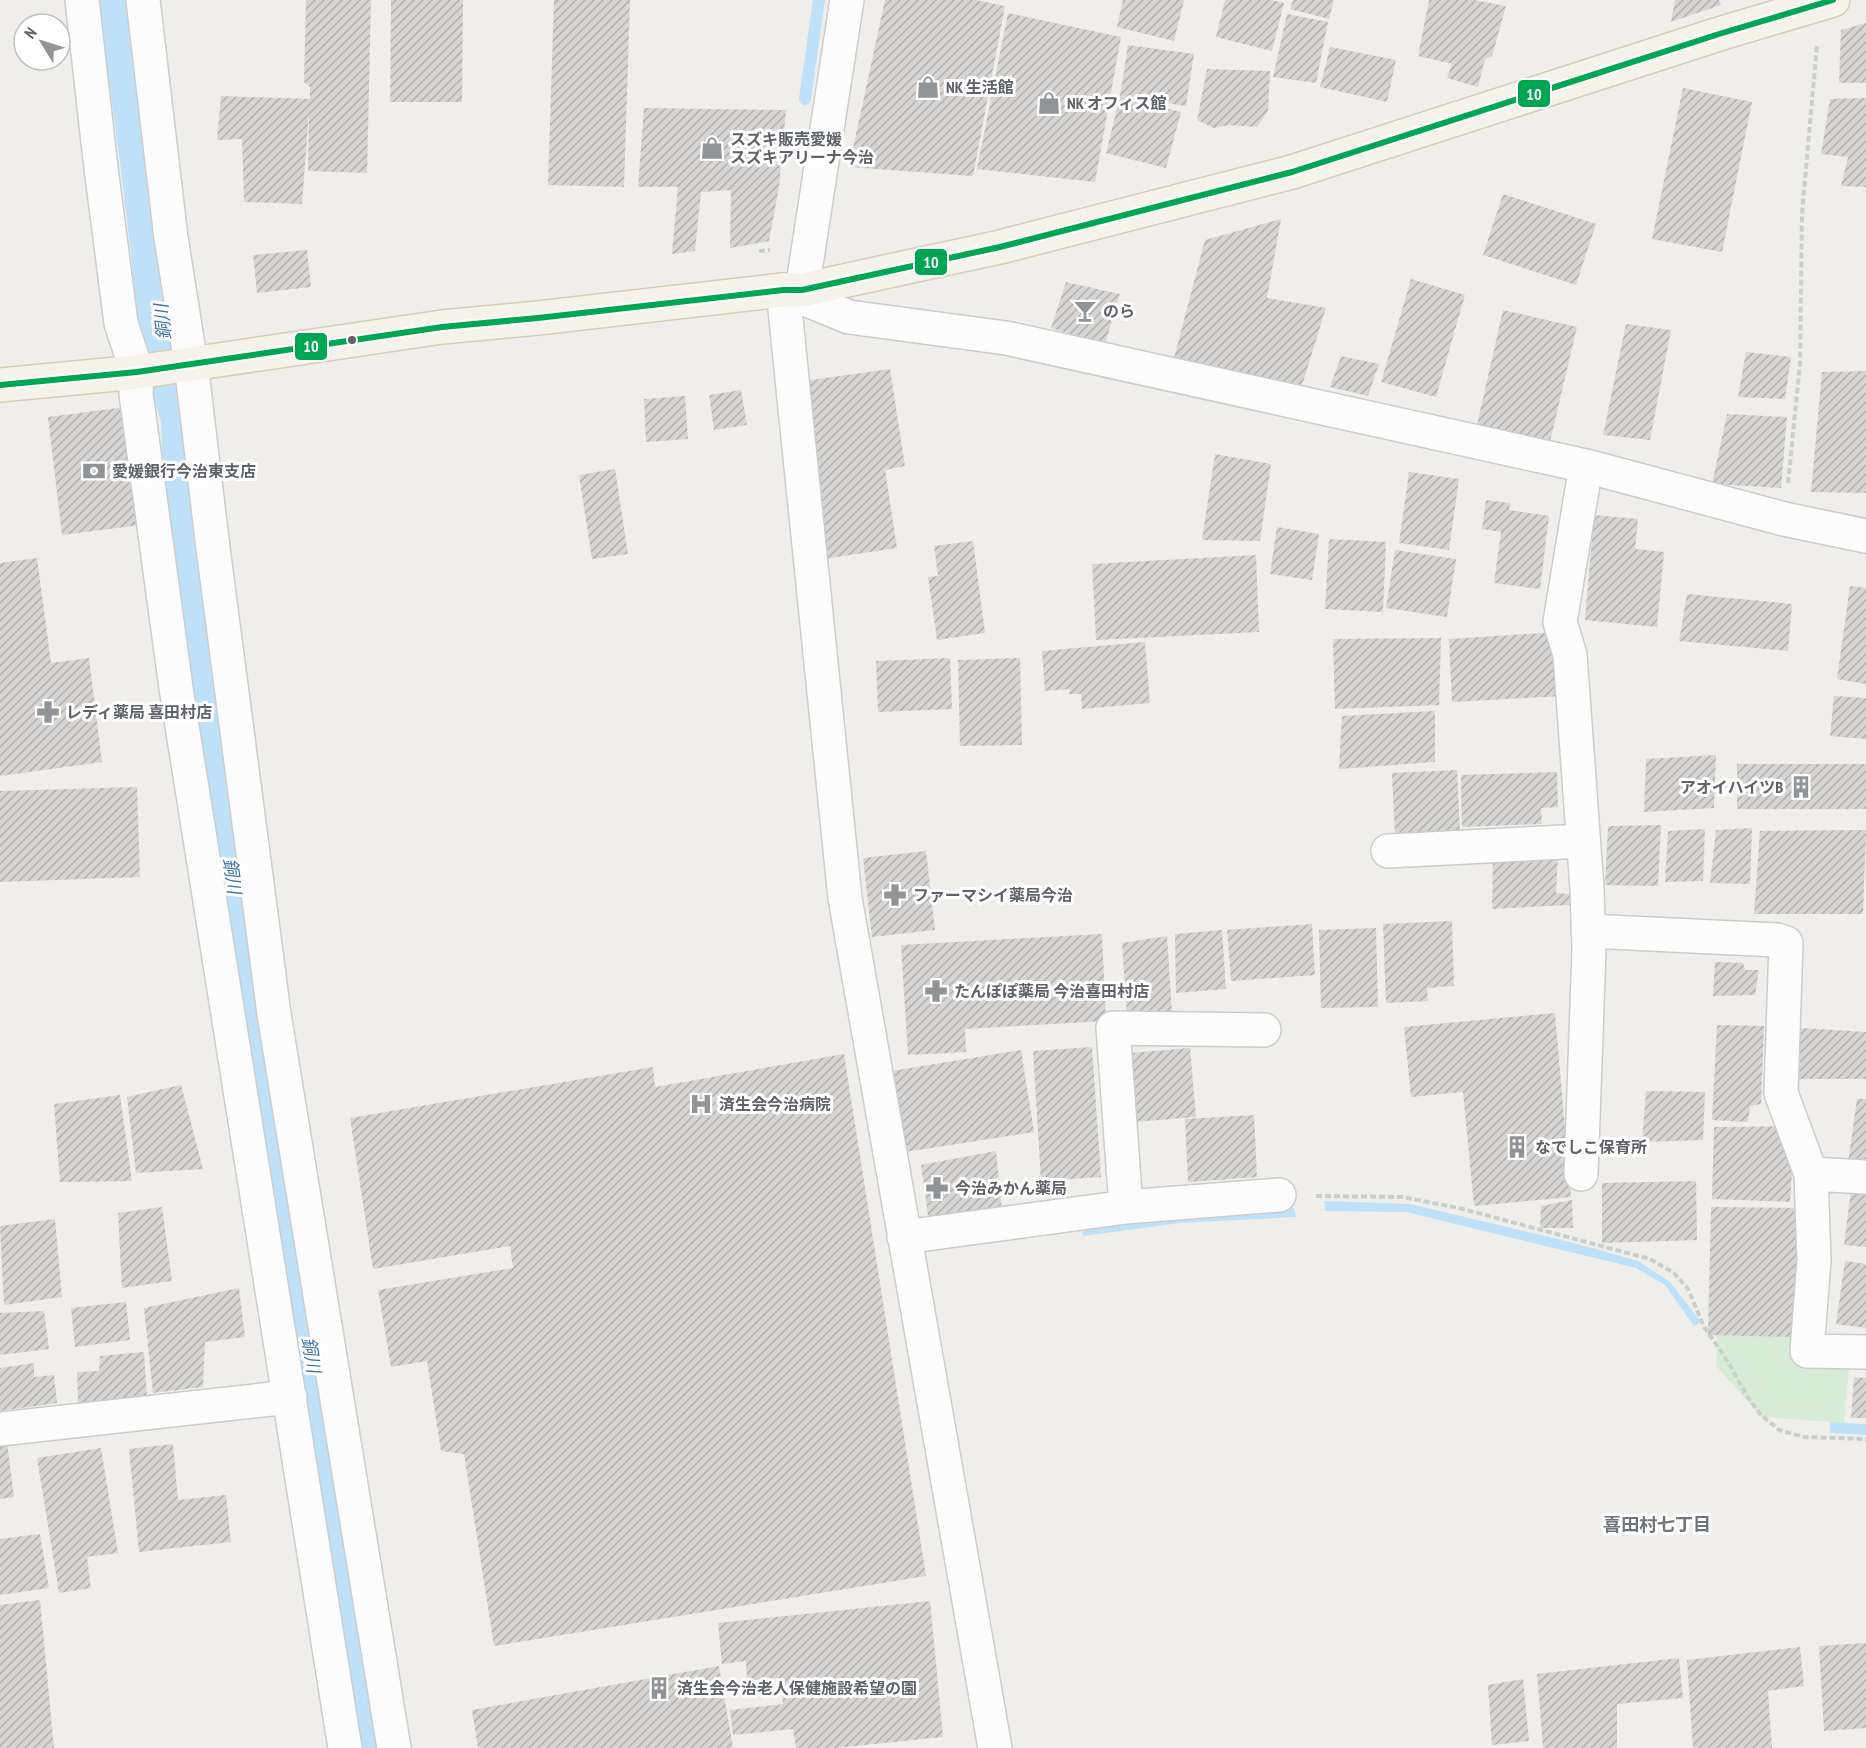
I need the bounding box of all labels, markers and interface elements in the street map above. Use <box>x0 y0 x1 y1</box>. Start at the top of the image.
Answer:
north arrow <box>12 12 72 72</box>
text: N <box>20 23 41 42</box>
shop icon: NK 生活館 <box>915 74 941 100</box>
place label: NK 生活館 <box>946 77 1014 97</box>
line badge: 10 <box>1517 79 1551 108</box>
text: 10 <box>1526 84 1542 104</box>
shop icon: NK オフィス館 <box>1036 90 1062 116</box>
place label: NK オフィス館 <box>1067 93 1167 113</box>
place label: スズキ販売愛媛 スズキアリーナ今治 <box>730 129 874 167</box>
shop icon: スズキ販売愛媛 スズキアリーナ今治 <box>699 135 725 161</box>
line badge: 10 <box>914 248 948 276</box>
text: 10 <box>923 252 939 272</box>
bar icon: のら <box>1072 298 1098 324</box>
water label: 銅川 <box>149 301 176 341</box>
place label: のら <box>1103 301 1135 321</box>
line badge: 10 <box>294 332 328 361</box>
unlabelled marker <box>346 334 358 346</box>
text: 10 <box>303 336 319 356</box>
bank icon: 愛媛銀行今治東支店 <box>81 458 107 484</box>
place label: 愛媛銀行今治東支店 <box>112 461 256 481</box>
pharmacy icon: レディ薬局 喜田村店 <box>35 699 61 725</box>
place label: レディ薬局 喜田村店 <box>66 702 212 722</box>
building icon: アオイハイツB <box>1788 774 1814 800</box>
place label: アオイハイツB <box>1680 777 1783 797</box>
water label: 銅川 <box>219 857 247 897</box>
pharmacy icon: ファーマシイ薬局今治 <box>882 882 908 908</box>
place label: ファーマシイ薬局今治 <box>913 885 1073 905</box>
pharmacy icon: たんぽぽ薬局 今治喜田村店 <box>923 978 949 1004</box>
place label: たんぽぽ薬局 今治喜田村店 <box>954 981 1149 1001</box>
hospital icon: 済生会今治病院 <box>688 1091 714 1117</box>
place label: 済生会今治病院 <box>719 1094 831 1114</box>
building icon: なでしこ保育所 <box>1504 1134 1530 1160</box>
place label: なでしこ保育所 <box>1535 1137 1647 1157</box>
pharmacy icon: 今治みかん薬局 <box>924 1175 950 1201</box>
place label: 今治みかん薬局 <box>955 1178 1067 1198</box>
water label: 銅川 <box>297 1335 326 1377</box>
district label: 喜田村七丁目 <box>1603 1513 1711 1536</box>
building icon: 済生会今治老人保健施設希望の園 <box>646 1675 672 1701</box>
place label: 済生会今治老人保健施設希望の園 <box>677 1678 917 1698</box>

